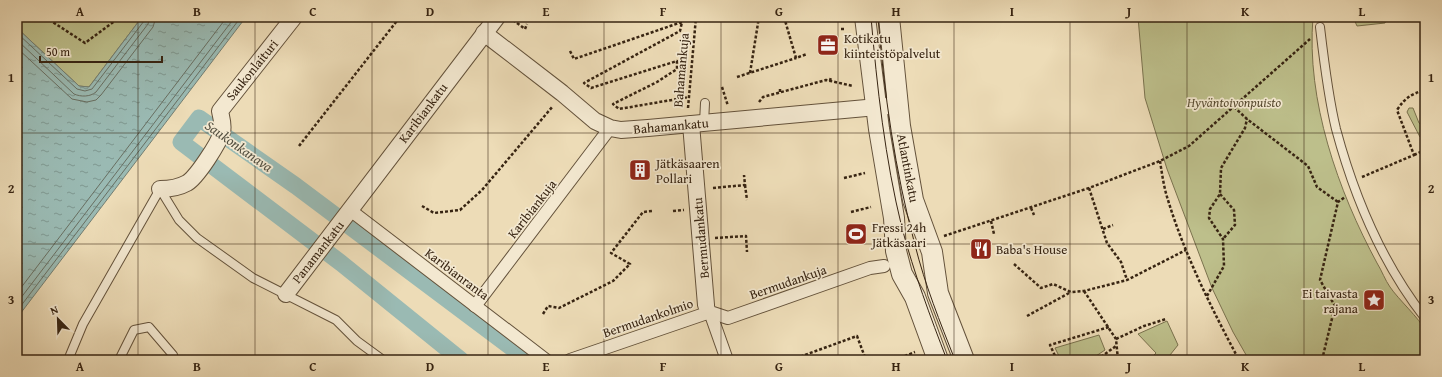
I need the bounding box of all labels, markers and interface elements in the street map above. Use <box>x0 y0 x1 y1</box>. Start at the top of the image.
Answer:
text: A <box>76 2 85 21</box>
text: B <box>193 2 201 21</box>
text: C <box>309 2 317 21</box>
text: D <box>426 2 434 21</box>
text: E <box>543 2 550 21</box>
text: F <box>660 2 667 21</box>
text: G <box>775 2 783 21</box>
text: H <box>891 2 901 21</box>
text: I <box>1010 2 1014 21</box>
text: J <box>1125 2 1132 21</box>
text: K <box>1241 2 1250 21</box>
text: L <box>1359 2 1366 21</box>
place label: Kotikatu kiinteistöpalvelut <box>844 29 941 63</box>
street label: Bahamankuja <box>668 31 694 108</box>
office icon: Kotikatu kiinteistöpalvelut <box>815 32 841 58</box>
street label: Saukonlaituri <box>221 35 283 105</box>
scale bar <box>40 38 162 64</box>
text: 50 m <box>46 43 70 60</box>
text: 1 <box>8 68 14 87</box>
text: 1 <box>1428 68 1434 87</box>
street label: Karibiankatu <box>394 79 452 147</box>
park label: Hyväntoivonpuisto <box>1186 93 1281 112</box>
street label: Bahamankatu <box>633 113 709 139</box>
water label: Saukonkanava <box>201 115 277 177</box>
street label: Atlantinkatu <box>892 132 924 204</box>
place label: Jätkäsaaren Pollari <box>654 154 720 188</box>
building icon: Jätkäsaaren Pollari <box>627 157 653 183</box>
street label: Karibiankuja <box>503 175 562 242</box>
text: 2 <box>8 179 15 198</box>
text: 2 <box>1428 179 1435 198</box>
street label: Bermudankatu <box>688 197 714 279</box>
street label: Panamankatu <box>287 217 349 287</box>
place label: Fressi 24h Jätkäsaari <box>870 218 927 252</box>
sports icon: Fressi 24h Jätkäsaari <box>843 221 869 247</box>
restaurant icon: Baba's House <box>968 236 994 262</box>
place label: Baba's House <box>996 240 1067 259</box>
street label: Karibianranta <box>421 244 494 305</box>
street label: Bermudankuja <box>747 260 830 304</box>
place label: Ei taivasta rajana <box>1302 284 1359 318</box>
place icon: Ei taivasta rajana <box>1361 287 1387 313</box>
text: 3 <box>8 290 14 309</box>
text: 3 <box>1428 290 1434 309</box>
street label: Bermudankolmio <box>600 294 696 342</box>
north arrow <box>38 299 78 339</box>
text: N <box>48 301 61 319</box>
text: A <box>76 357 85 376</box>
text: B <box>193 357 201 376</box>
text: C <box>309 357 317 376</box>
text: D <box>426 357 434 376</box>
text: E <box>543 357 550 376</box>
text: F <box>660 357 667 376</box>
text: G <box>775 357 783 376</box>
text: H <box>891 357 901 376</box>
text: I <box>1010 357 1014 376</box>
text: J <box>1125 357 1132 376</box>
text: K <box>1241 357 1250 376</box>
text: L <box>1359 357 1366 376</box>

